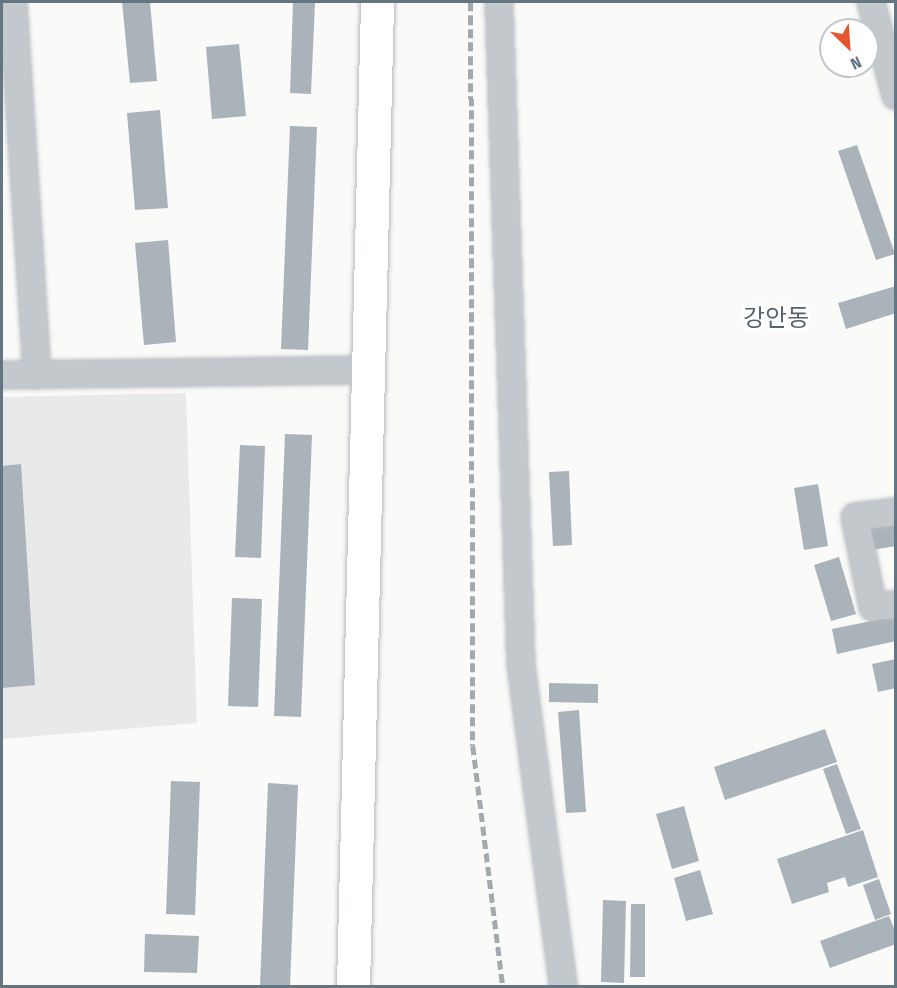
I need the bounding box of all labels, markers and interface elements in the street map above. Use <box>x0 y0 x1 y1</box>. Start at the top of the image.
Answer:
north arrow <box>819 18 879 78</box>
text: N <box>848 52 864 74</box>
district label: 강안동 <box>743 305 809 333</box>

